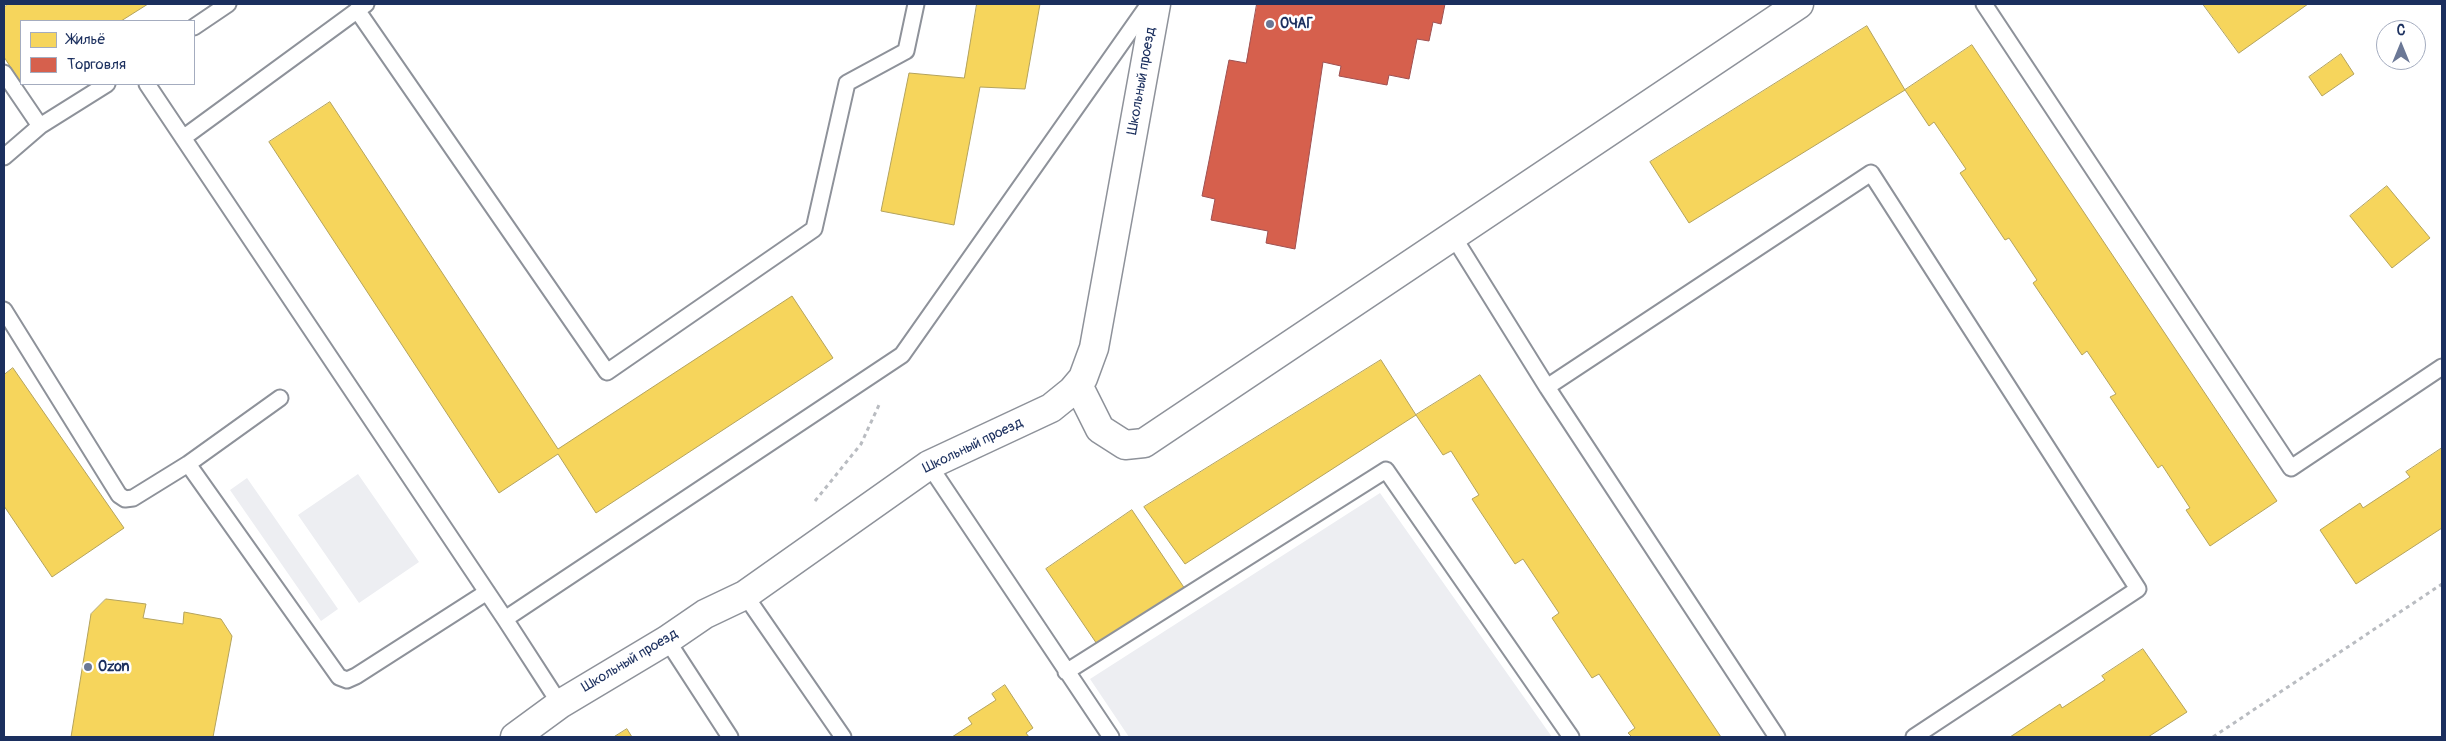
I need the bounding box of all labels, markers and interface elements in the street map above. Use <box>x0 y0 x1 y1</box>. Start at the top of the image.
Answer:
place label: ОЧАГ <box>1280 16 1313 32</box>
marker: ОЧАГ <box>1264 18 1276 30</box>
legend <box>20 20 195 85</box>
north arrow <box>2376 20 2426 70</box>
text: С <box>2397 22 2405 39</box>
street label: Школьный проезд <box>1124 26 1160 136</box>
text: Жильё <box>67 30 106 49</box>
text: Торговля <box>67 55 126 74</box>
street label: Школьный проезд <box>920 415 1026 477</box>
street label: Школьный проезд <box>579 626 681 696</box>
place label: Ozon <box>98 659 129 675</box>
marker: Ozon <box>82 661 94 673</box>

